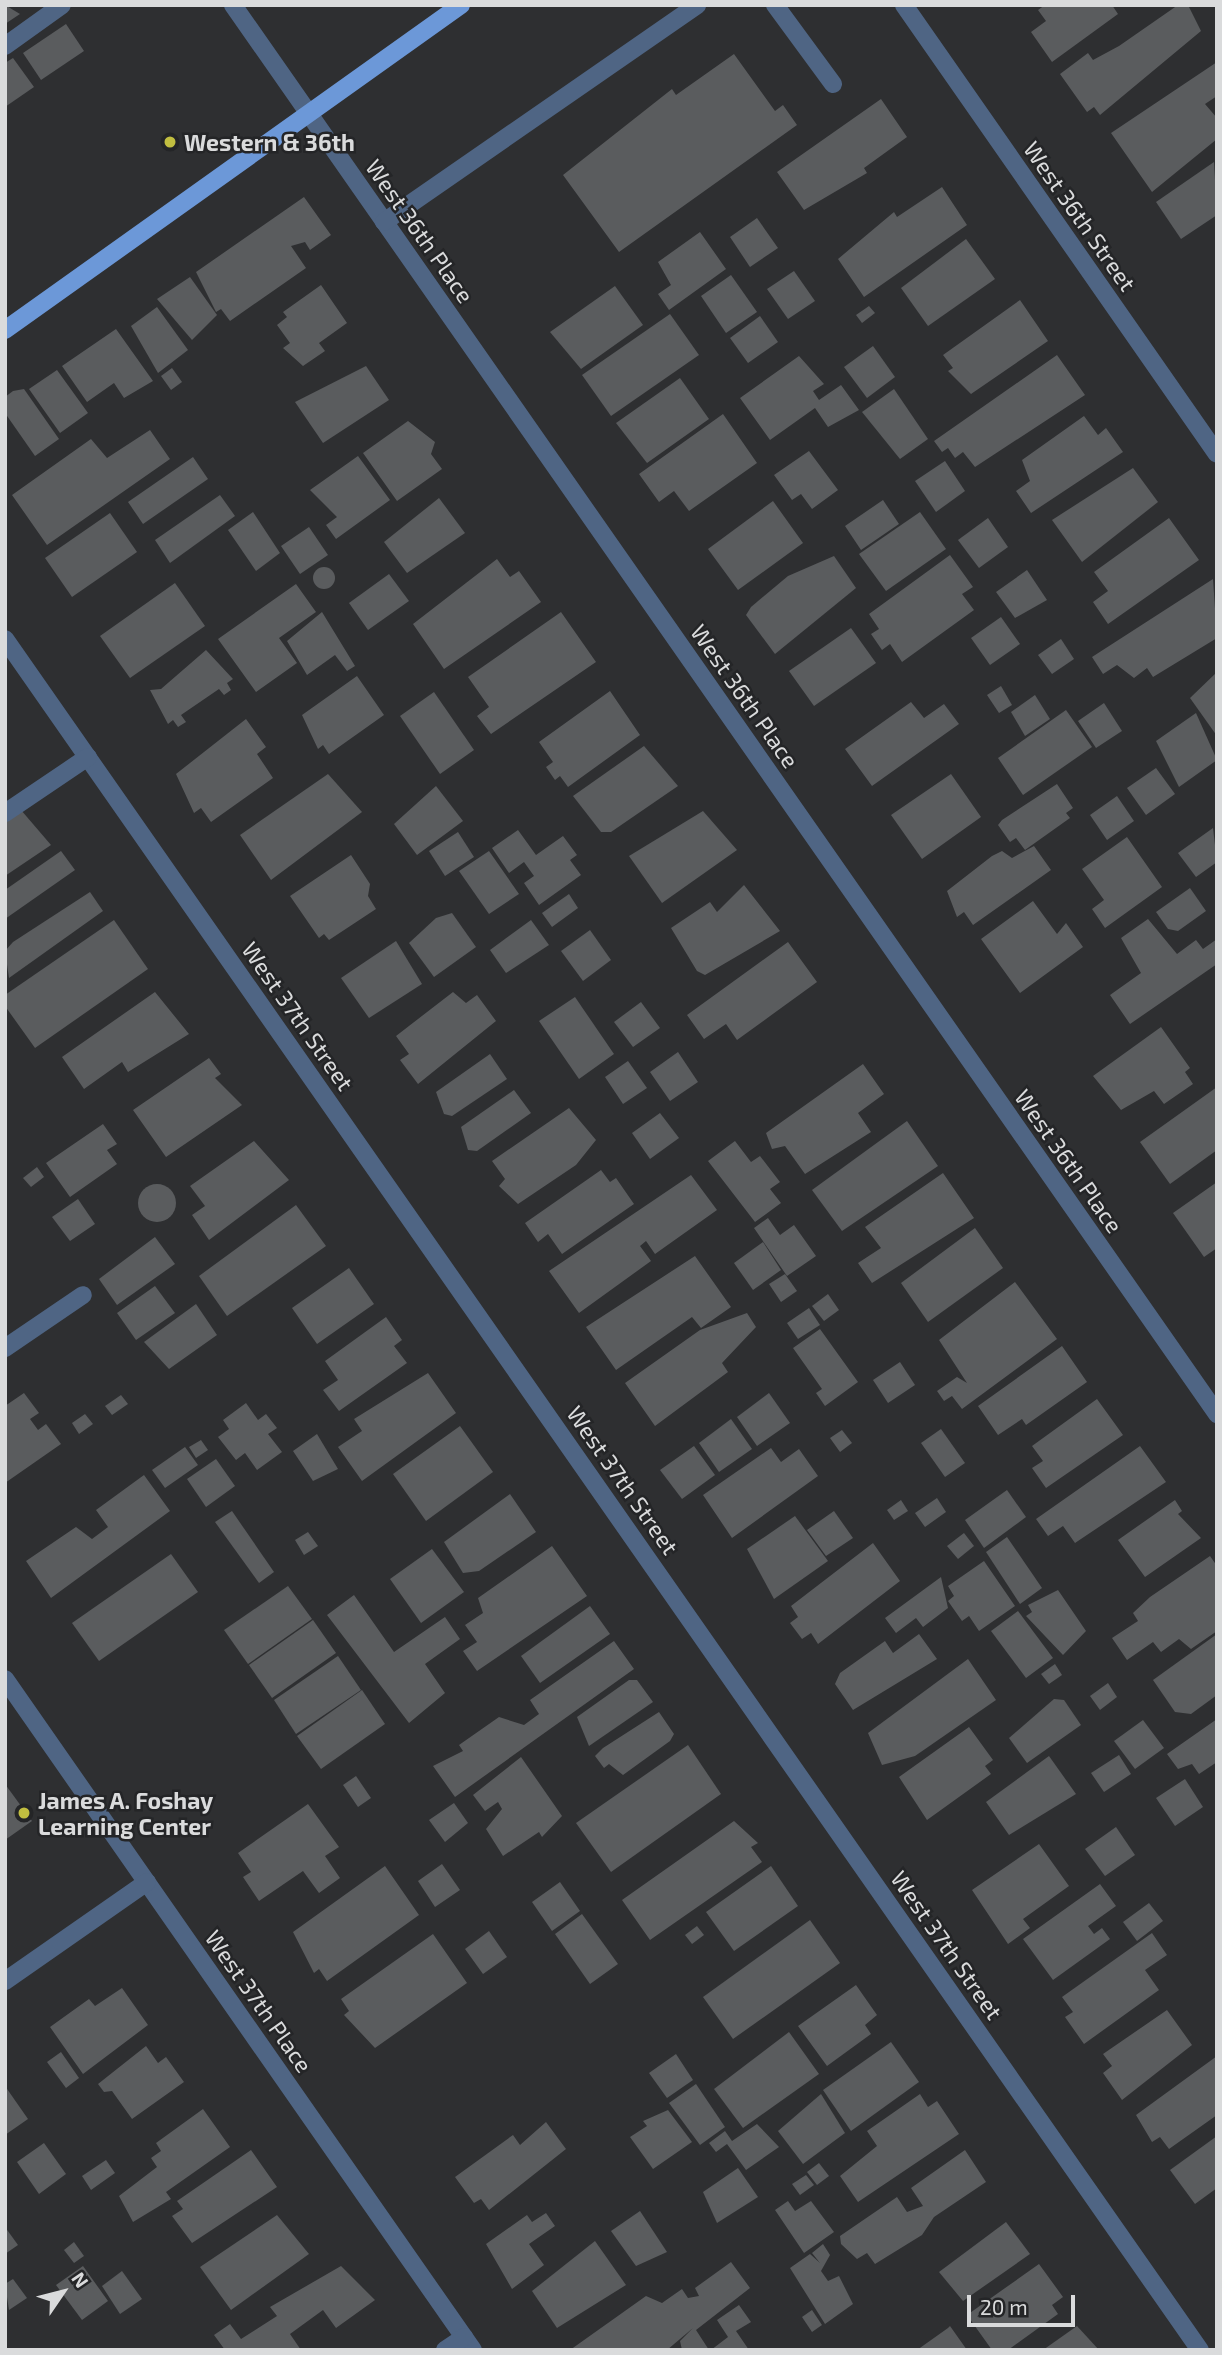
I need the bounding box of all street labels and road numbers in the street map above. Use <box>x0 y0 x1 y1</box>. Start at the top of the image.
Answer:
street label: West 36th Street <box>1018 136 1142 296</box>
street label: West 36th Place <box>360 154 480 308</box>
street label: West 36th Place <box>685 619 805 773</box>
street label: West 37th Street <box>236 936 360 1096</box>
street label: West 36th Place <box>1009 1084 1129 1238</box>
street label: West 37th Street <box>561 1400 685 1560</box>
street label: West 37th Street <box>885 1865 1009 2025</box>
street label: West 37th Place <box>200 1924 318 2078</box>

